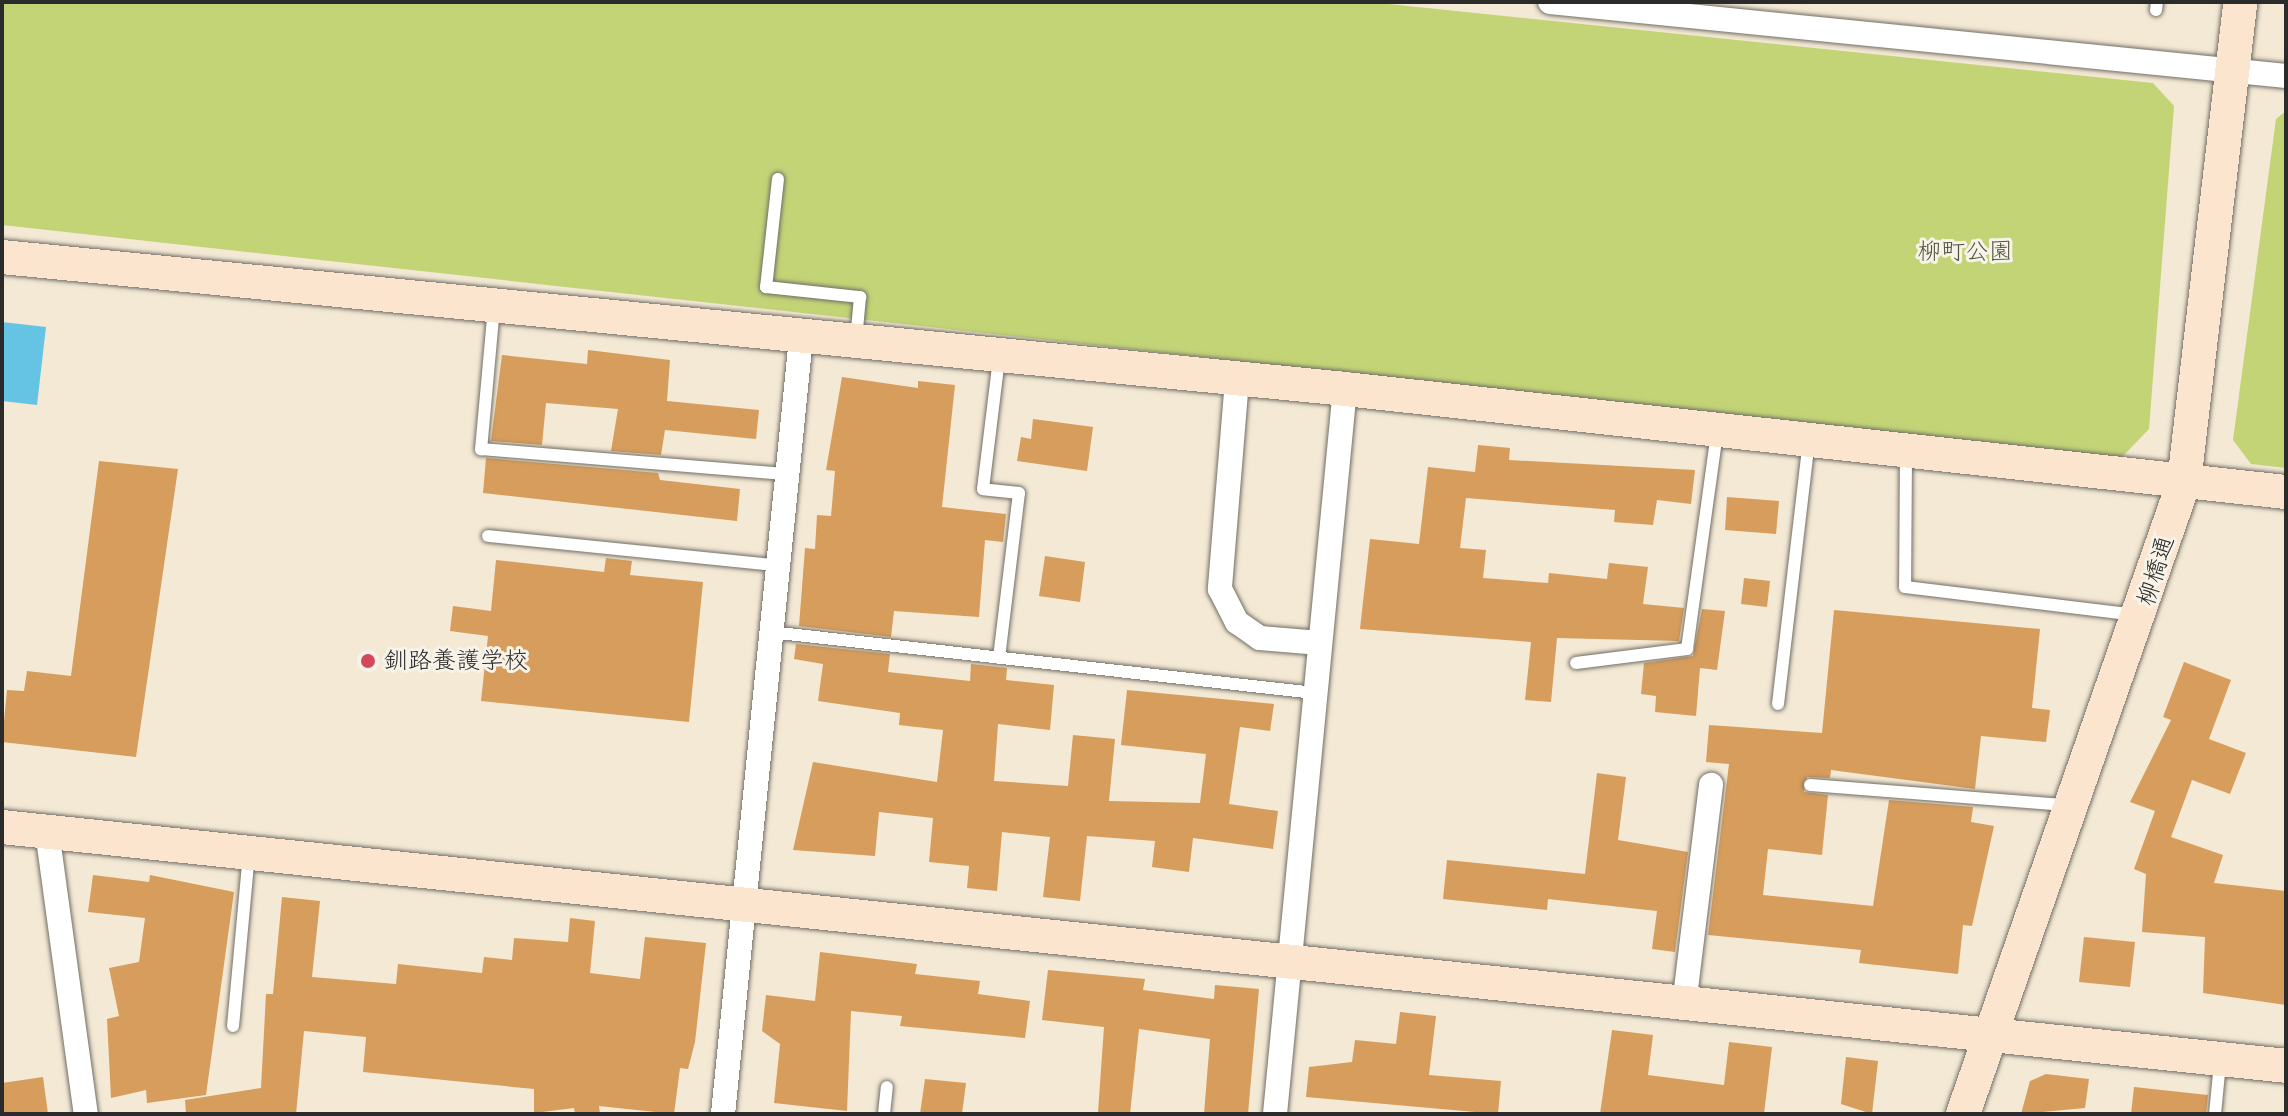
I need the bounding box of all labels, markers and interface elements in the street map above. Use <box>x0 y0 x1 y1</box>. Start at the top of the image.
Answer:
park label: 柳町公園 <box>1917 238 2013 266</box>
street label: 柳橋通 <box>2132 532 2180 610</box>
place label: 釧路養護学校 <box>384 647 528 675</box>
marker: 釧路養護学校 <box>359 652 377 670</box>

